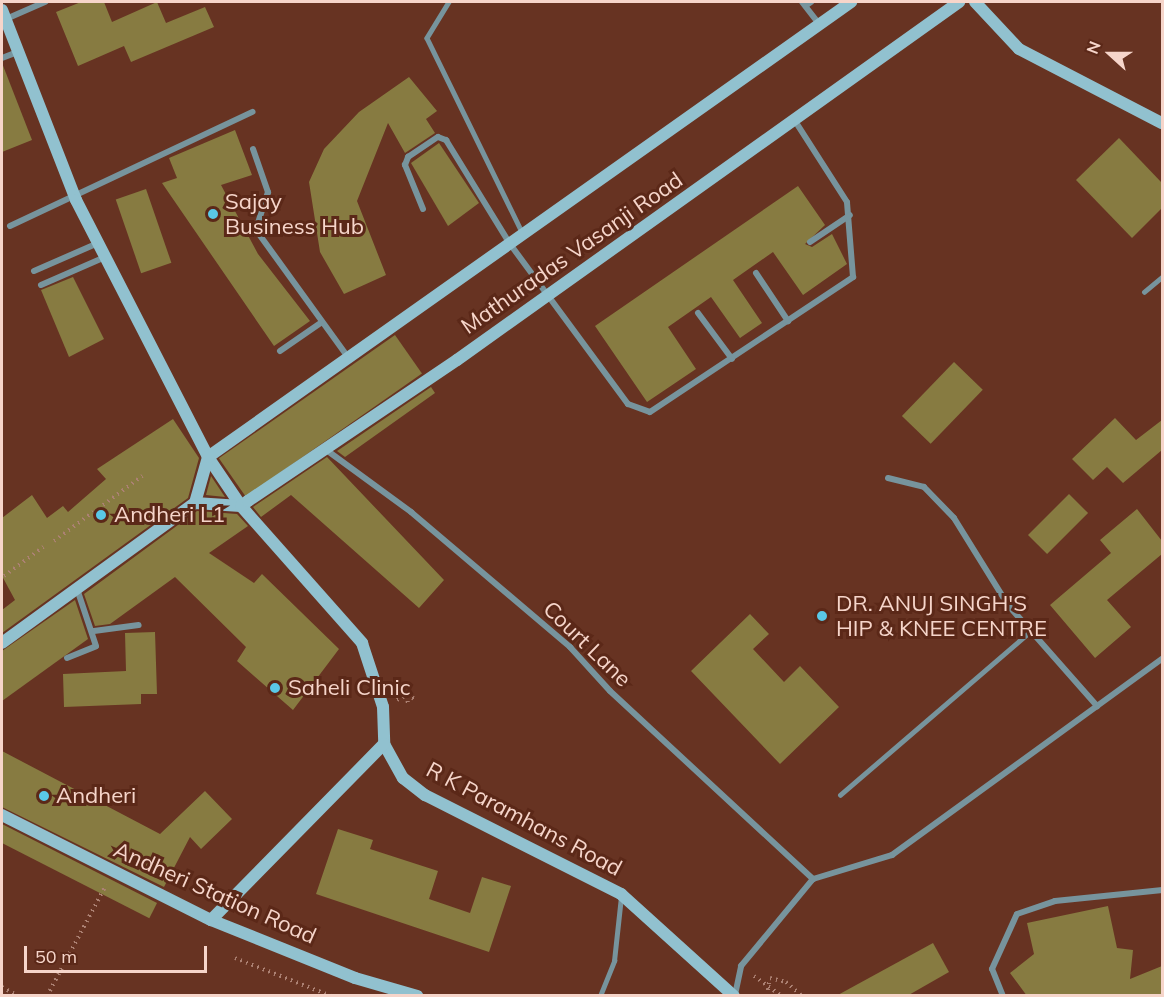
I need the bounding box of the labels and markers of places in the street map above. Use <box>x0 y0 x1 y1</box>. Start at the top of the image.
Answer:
place label: Sajay Business Hub <box>225 188 364 240</box>
marker: Sajay Business Hub <box>206 207 220 221</box>
place label: Andheri L1 <box>114 502 225 528</box>
marker: Andheri L1 <box>92 506 110 524</box>
place label: DR. ANUJ SINGH'S HIP & KNEE CENTRE <box>836 590 1047 642</box>
marker: DR. ANUJ SINGH'S HIP & KNEE CENTRE <box>813 607 831 625</box>
place label: Saheli Clinic <box>288 675 411 701</box>
marker: Saheli Clinic <box>266 679 284 697</box>
place label: Andheri <box>56 783 136 809</box>
marker: Andheri <box>37 789 51 803</box>

